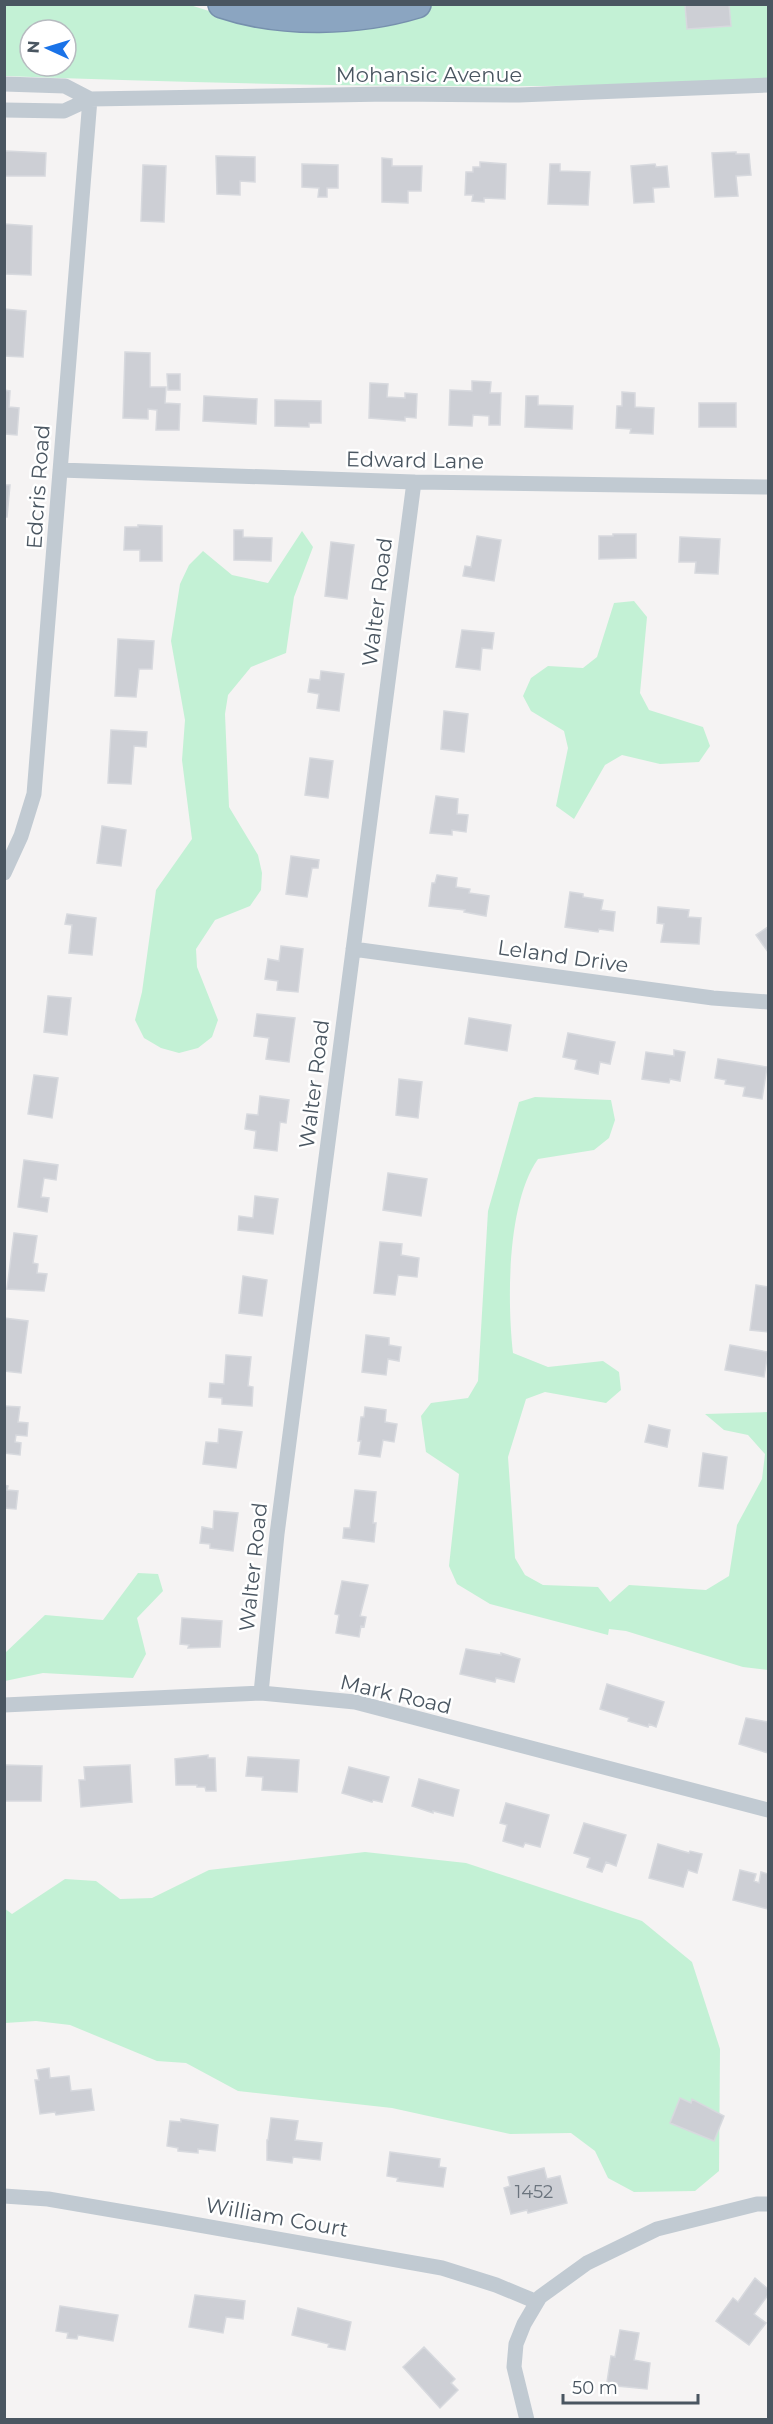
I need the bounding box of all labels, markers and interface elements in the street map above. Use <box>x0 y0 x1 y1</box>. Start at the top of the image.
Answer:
north arrow <box>18 18 78 78</box>
text: N <box>24 40 43 54</box>
street label: Mohansic Avenue <box>336 62 522 87</box>
street label: Edcris Road <box>21 424 55 550</box>
street label: Edward Lane <box>346 446 484 474</box>
street label: Walter Road <box>357 536 397 668</box>
street label: Leland Drive <box>496 934 630 978</box>
street label: Walter Road <box>294 1018 334 1150</box>
street label: Walter Road <box>234 1501 272 1633</box>
street label: Mark Road <box>338 1669 454 1719</box>
house number: 1452 <box>515 2181 553 2203</box>
street label: William Court <box>204 2192 350 2242</box>
scale bar <box>563 2367 698 2405</box>
text: 50 m <box>572 2377 618 2399</box>

